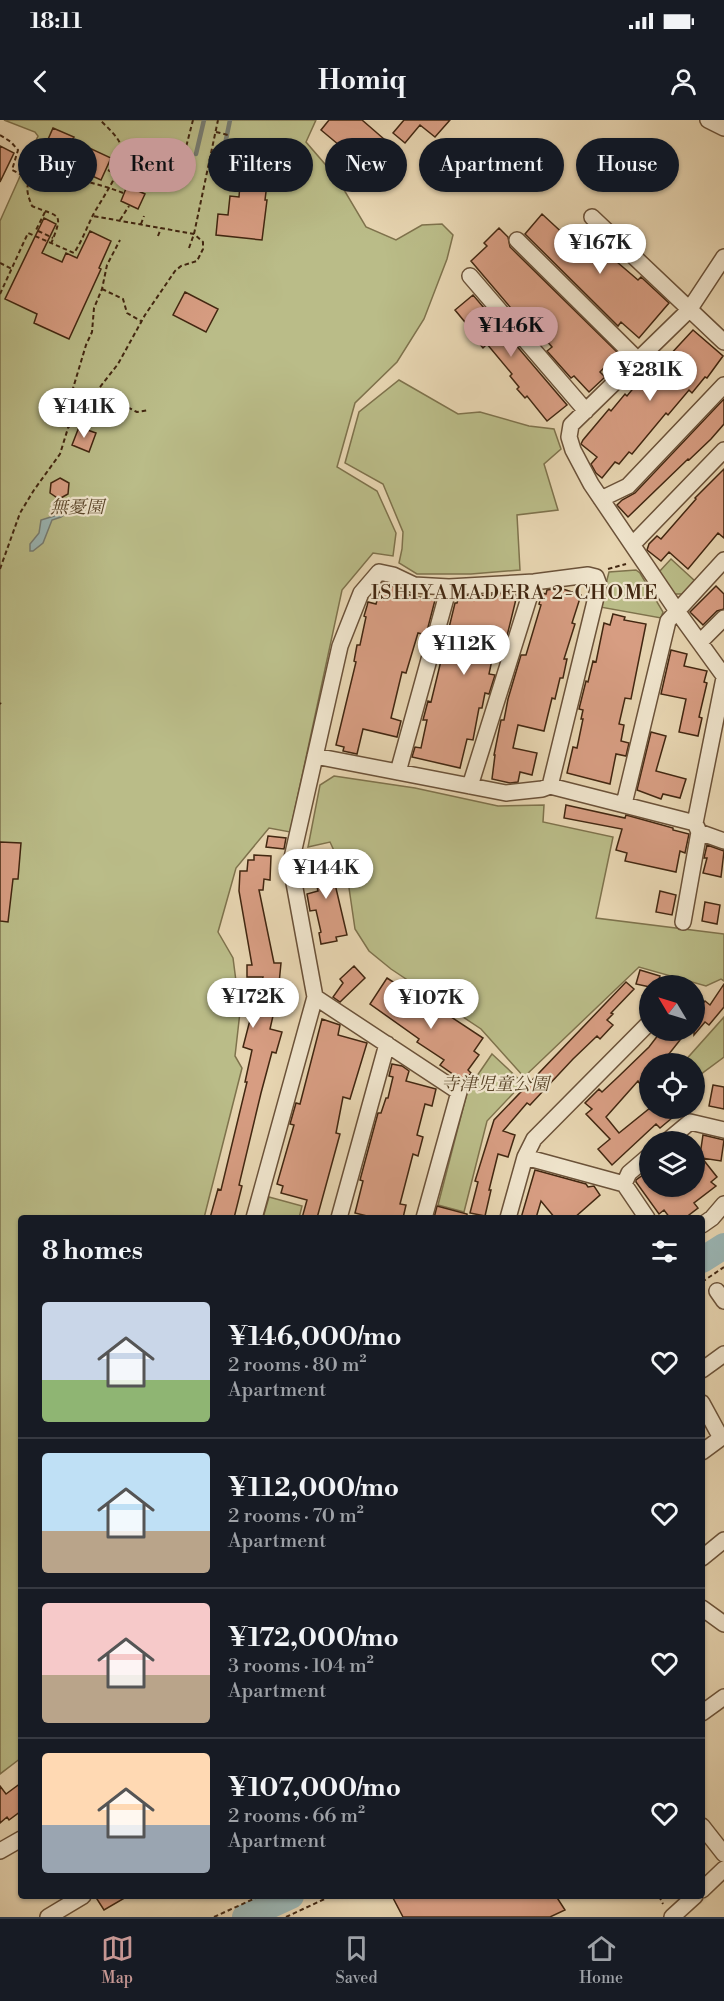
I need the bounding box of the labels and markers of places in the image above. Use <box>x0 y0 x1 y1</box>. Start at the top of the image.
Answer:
pin: ¥167K <box>558 224 642 275</box>
pin: ¥146K <box>469 307 553 358</box>
pin: ¥281K <box>608 351 692 402</box>
pin: ¥141K <box>42 388 126 439</box>
pin: ¥112K <box>422 625 506 676</box>
pin: ¥144K <box>284 849 368 900</box>
pin: ¥172K <box>211 978 295 1029</box>
pin: ¥107K <box>389 979 473 1030</box>

